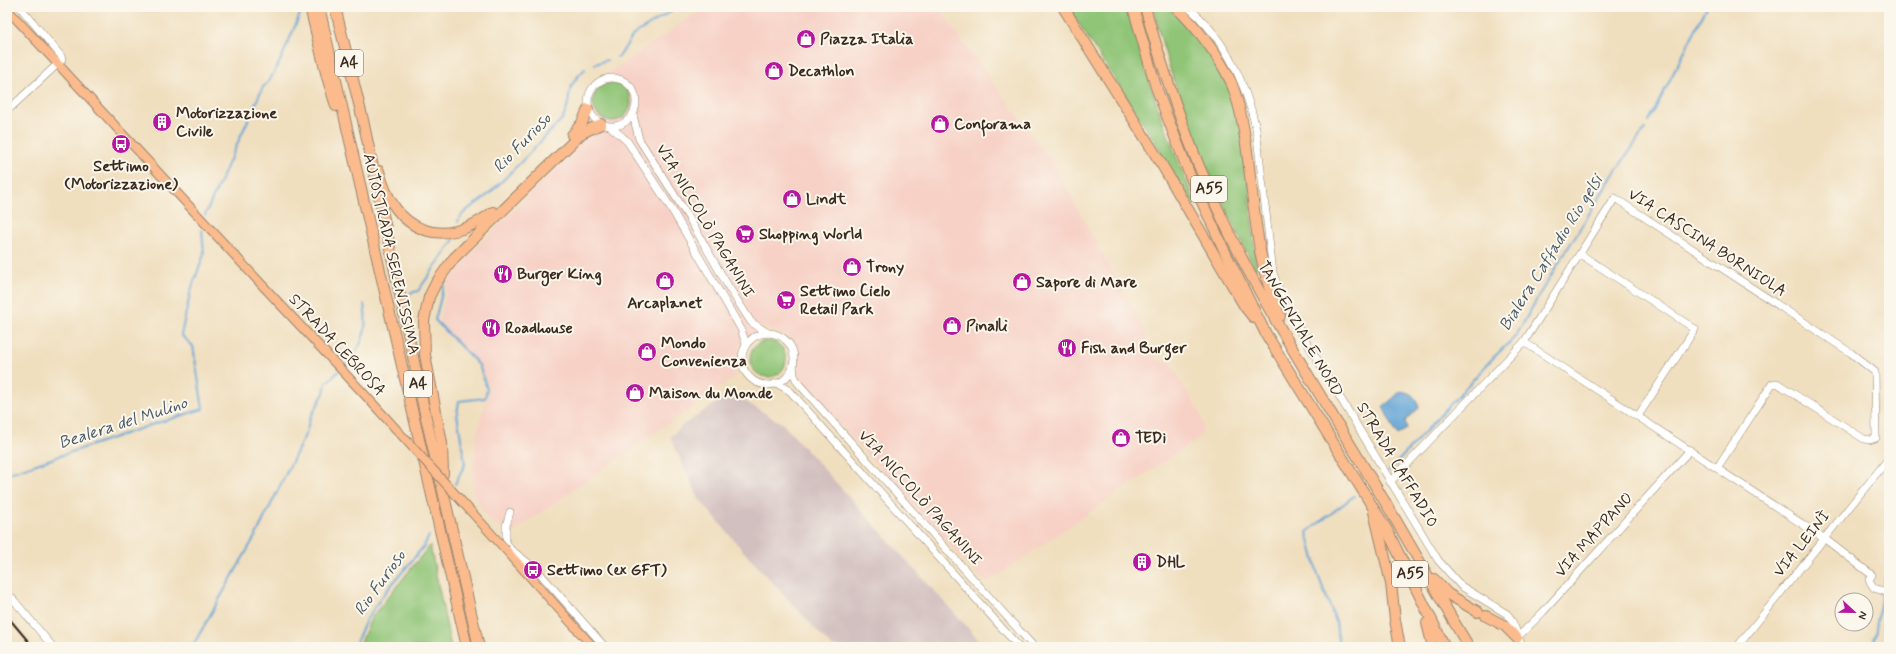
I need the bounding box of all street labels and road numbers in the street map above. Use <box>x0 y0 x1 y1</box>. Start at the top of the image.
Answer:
road number: A4 <box>335 50 363 76</box>
street label: VIA NICCOLÒ PAGANINI <box>651 140 759 302</box>
street label: AUTOSTRADA SERENISSIMA <box>358 151 424 357</box>
road number: A55 <box>1191 176 1227 202</box>
street label: VIA CASCINA BORNIOLA <box>1624 184 1790 302</box>
street label: TANGENZIALE NORD <box>1252 257 1348 401</box>
street label: STRADA CEBROSA <box>284 289 390 401</box>
road number: A4 <box>404 371 432 397</box>
street label: STRADA CAFFADIO <box>1351 399 1443 531</box>
street label: VIA NICCOLÒ PAGANINI <box>853 426 987 570</box>
street label: VIA MAPPANO <box>1550 488 1638 582</box>
street label: VIA LEINÌ <box>1769 506 1835 582</box>
road number: A55 <box>1392 561 1428 587</box>

